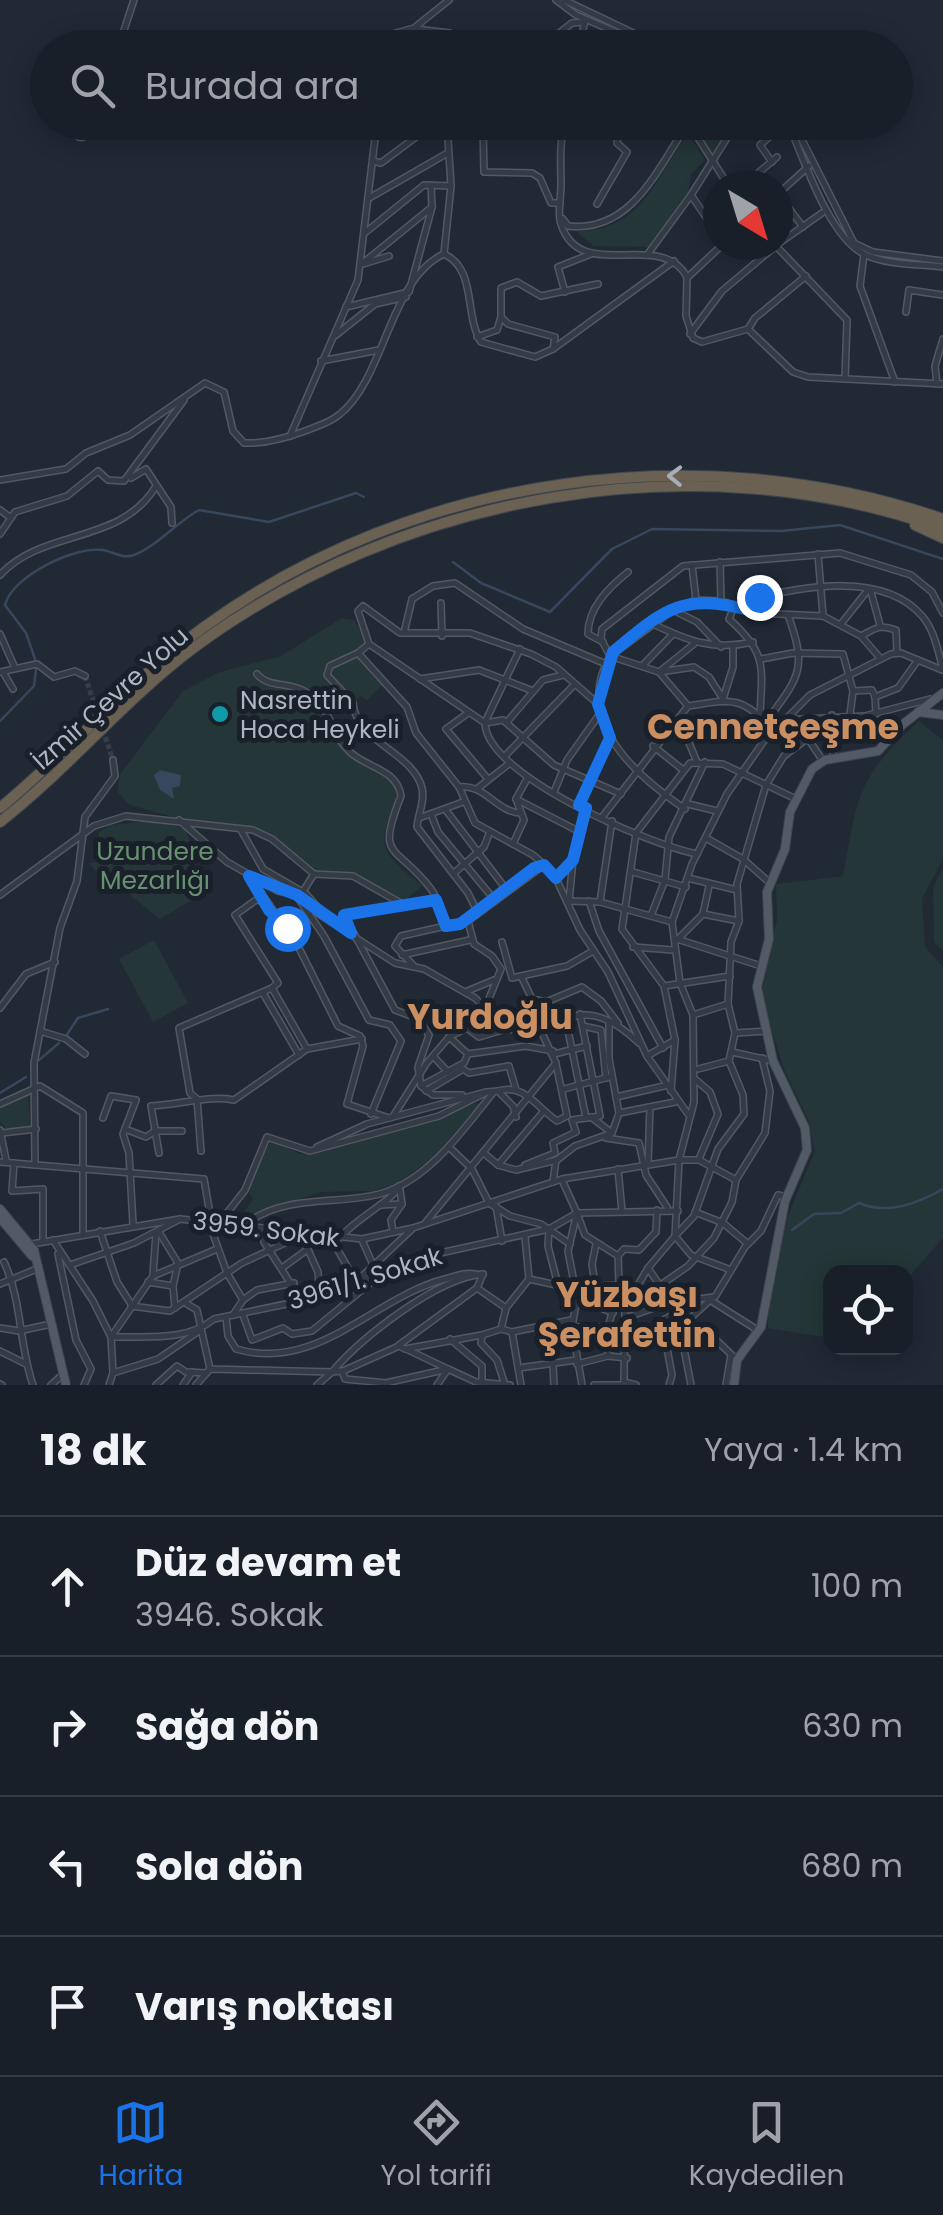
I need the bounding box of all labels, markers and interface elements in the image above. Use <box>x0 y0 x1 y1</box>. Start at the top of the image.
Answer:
search box <box>30 30 913 140</box>
icon: search <box>65 58 120 113</box>
text: Burada ara <box>145 59 360 112</box>
north arrow <box>703 170 793 260</box>
one-way arrow <box>667 465 682 487</box>
route end <box>737 575 783 621</box>
street label: İzmir Çevre Yolu <box>25 619 196 778</box>
place label: Nasrettin Hoca Heykeli <box>240 683 400 747</box>
district label: Cennetçeşme <box>647 702 899 751</box>
marker: Nasrettin Hoca Heykeli <box>209 703 231 725</box>
park label: Uzundere Mezarlığı <box>96 834 214 898</box>
route start <box>265 906 311 952</box>
district label: Yurdoğlu <box>407 992 573 1041</box>
street label: 3959. Sokak <box>191 1203 341 1256</box>
street label: 3961/1. Sokak <box>284 1238 447 1319</box>
map controls <box>823 1265 913 1355</box>
button: locate <box>823 1265 913 1355</box>
district label: Yüzbaşı Şerafettin <box>538 1270 716 1359</box>
text: 18 dk <box>40 1421 146 1480</box>
text: Yaya · 1.4 km <box>704 1427 903 1472</box>
text: Düz devam et <box>135 1536 401 1589</box>
icon: ahead <box>40 1559 95 1614</box>
text: 100 m <box>811 1563 903 1608</box>
text: 3946. Sokak <box>135 1592 324 1637</box>
icon: right <box>40 1699 95 1754</box>
text: Sağa dön <box>135 1700 319 1753</box>
text: 630 m <box>802 1703 903 1748</box>
icon: left <box>40 1839 95 1894</box>
text: Sola dön <box>135 1840 303 1893</box>
text: 680 m <box>801 1843 903 1888</box>
icon: arrive <box>40 1979 95 2034</box>
text: Varış noktası <box>135 1980 394 2033</box>
tab: Harita <box>99 2095 183 2197</box>
tab: Yol tarifi <box>380 2095 492 2197</box>
tab: Kaydedilen <box>689 2095 844 2197</box>

